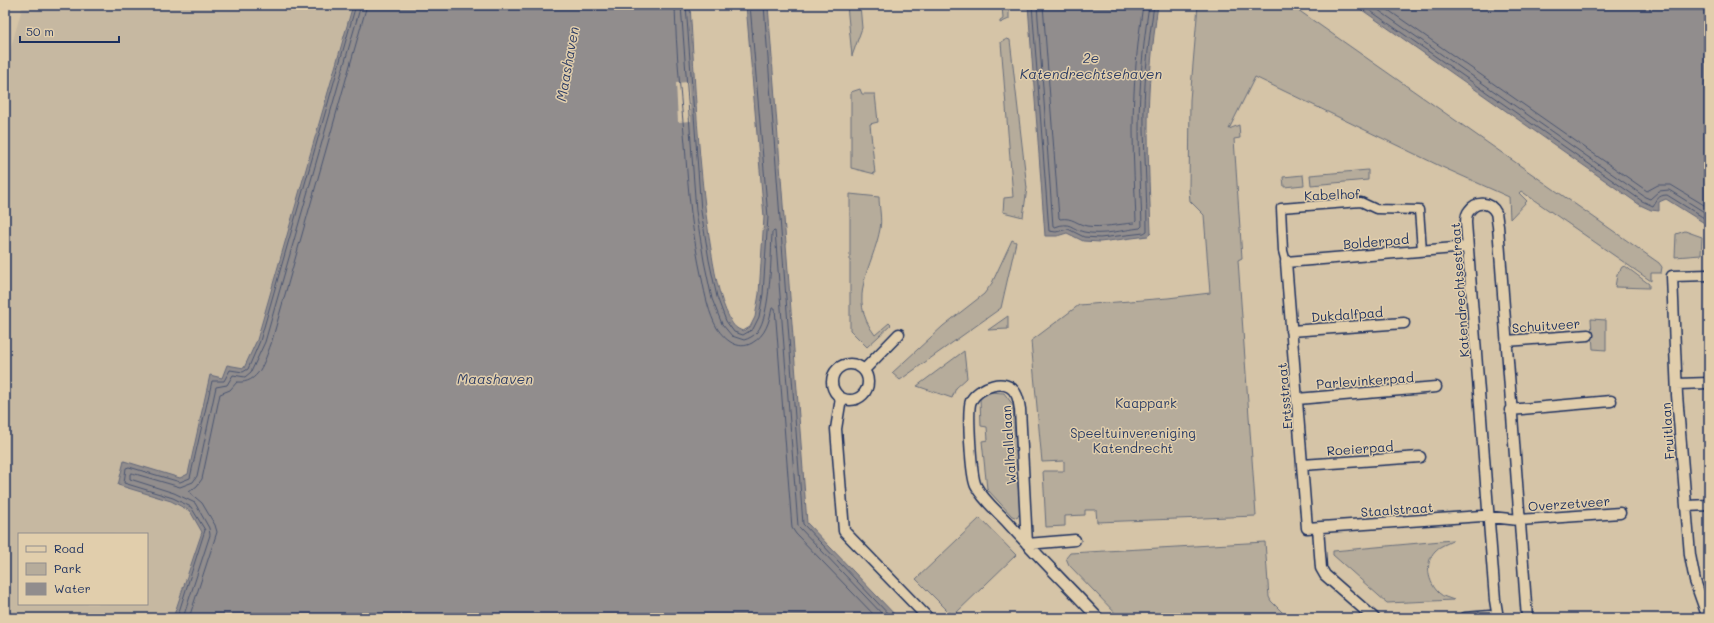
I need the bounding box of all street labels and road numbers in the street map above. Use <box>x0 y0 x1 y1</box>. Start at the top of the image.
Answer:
street label: Kabelhof <box>1304 185 1361 203</box>
street label: Katendrechtsestraat <box>1446 222 1472 358</box>
street label: Bolderpad <box>1342 230 1410 252</box>
street label: Dukdalfpad <box>1311 303 1383 325</box>
street label: Schuitveer <box>1511 314 1581 336</box>
street label: Ertsstraat <box>1273 362 1295 430</box>
street label: Parlevinkerpad <box>1316 368 1414 392</box>
street label: Fruitlaan <box>1657 402 1677 460</box>
street label: Walhallalaan <box>997 405 1019 485</box>
street label: Roeierpad <box>1326 437 1394 459</box>
street label: Overzetveer <box>1527 492 1611 514</box>
street label: Staalstraat <box>1360 498 1434 520</box>

